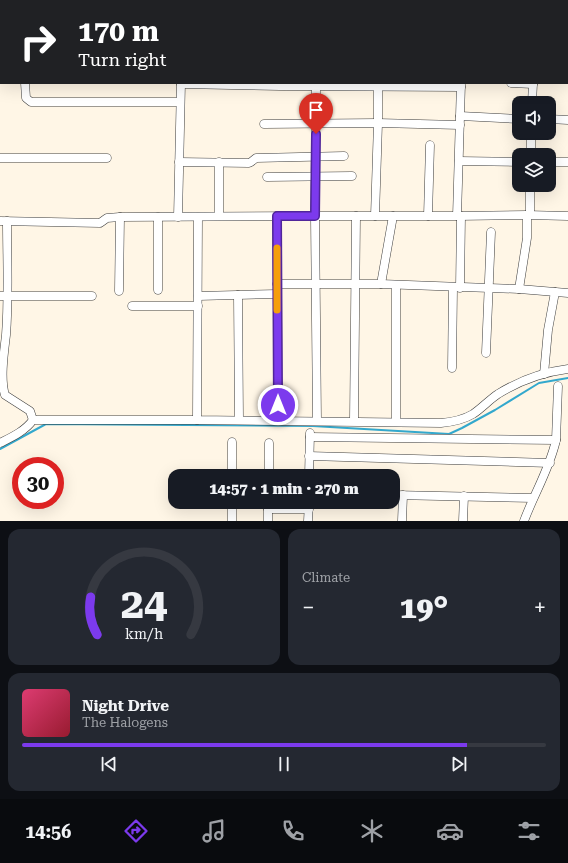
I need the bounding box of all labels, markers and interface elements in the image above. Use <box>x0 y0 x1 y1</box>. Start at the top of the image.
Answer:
text: 170 m <box>78 15 159 48</box>
icon: right <box>12 16 64 68</box>
text: Turn right <box>78 49 166 70</box>
pin <box>299 93 333 134</box>
map controls <box>512 96 556 192</box>
button: sound <box>512 96 556 140</box>
icon: arrive <box>305 99 327 121</box>
button: layers <box>512 148 556 192</box>
position arrow <box>257 384 299 426</box>
speed limit sign: 30 <box>12 457 64 509</box>
text: 14:57 · 1 min · 270 m <box>209 480 359 498</box>
text: Climate <box>302 570 350 585</box>
text: 24 <box>121 579 167 628</box>
text: 19° <box>400 590 448 625</box>
text: − <box>302 595 314 620</box>
text: + <box>534 595 546 620</box>
text: km/h <box>125 626 163 642</box>
text: Night Drive <box>82 697 169 715</box>
text: The Halogens <box>82 715 168 730</box>
icon: previous <box>98 753 120 775</box>
icon: pause <box>273 753 295 775</box>
icon: next <box>448 753 470 775</box>
icon: directions <box>122 817 150 845</box>
icon: music <box>200 817 228 845</box>
icon: phone <box>279 817 307 845</box>
icon: climate <box>358 817 386 845</box>
icon: car <box>436 817 464 845</box>
icon: filters <box>515 817 543 845</box>
text: 14:56 <box>25 821 71 842</box>

